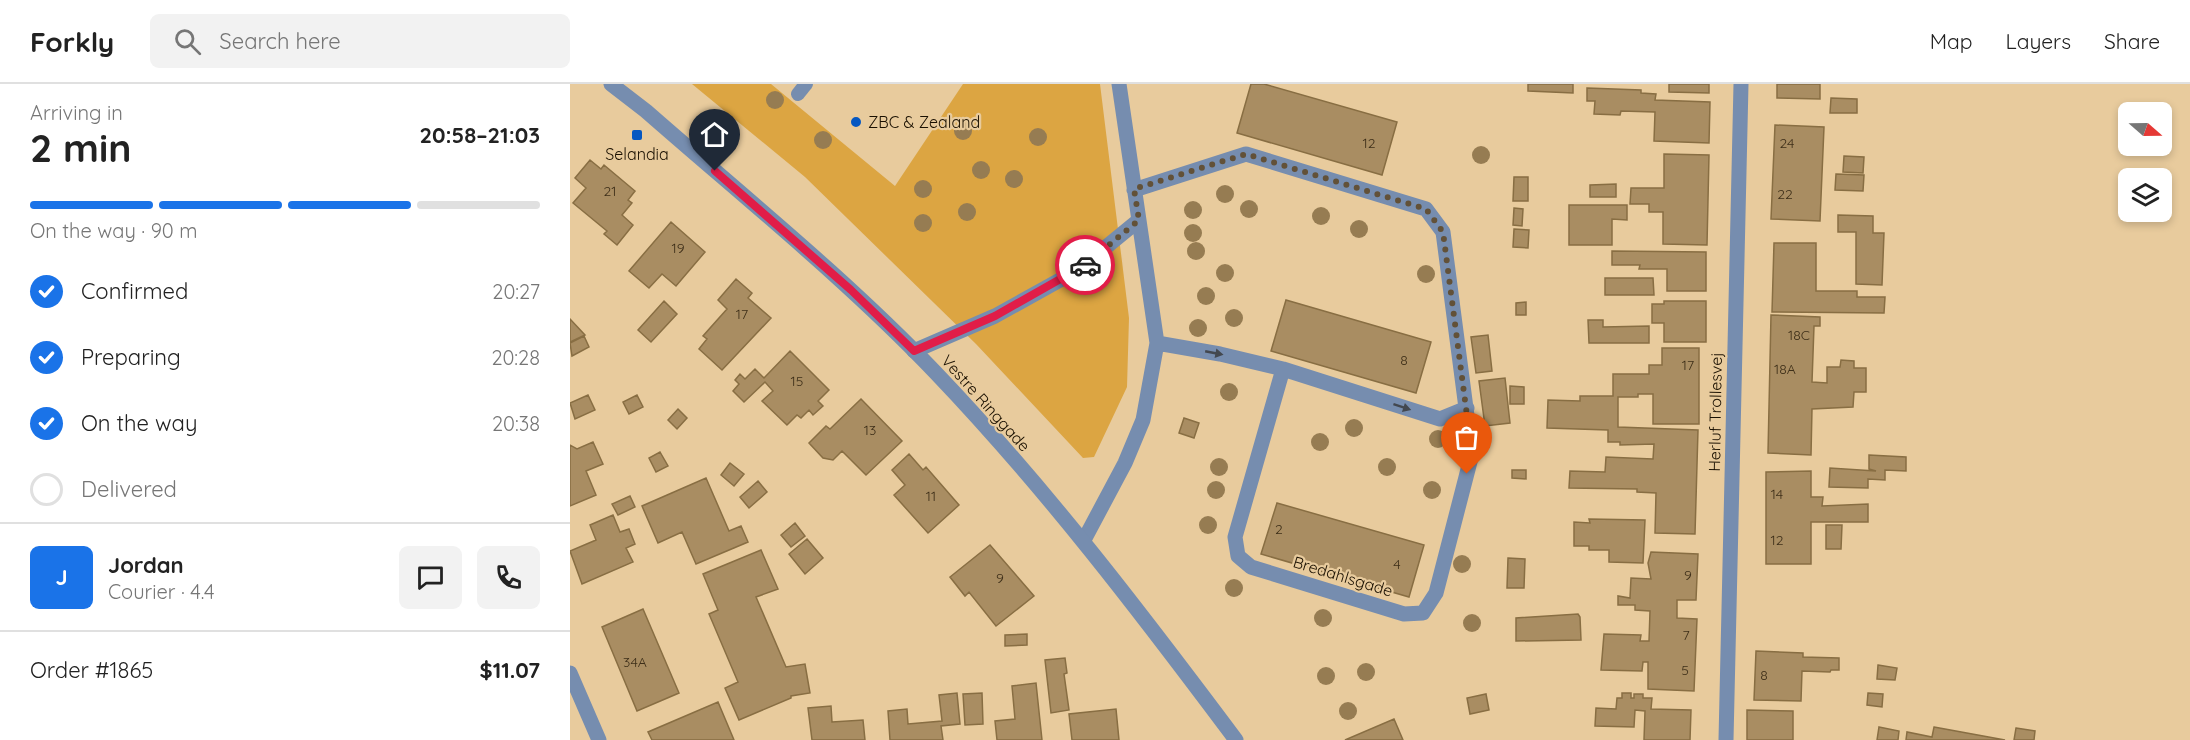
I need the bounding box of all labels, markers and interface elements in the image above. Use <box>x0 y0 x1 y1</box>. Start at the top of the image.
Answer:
search box <box>150 14 570 68</box>
text: Forkly <box>30 24 114 59</box>
icon: search <box>171 25 204 58</box>
text: Search here <box>219 27 341 55</box>
text: Map <box>1930 28 1973 54</box>
text: Layers <box>2006 28 2071 54</box>
text: Share <box>2104 28 2160 54</box>
text: Arriving in <box>30 100 123 125</box>
north arrow <box>2118 102 2172 156</box>
map controls <box>2118 102 2172 222</box>
pin <box>689 109 740 171</box>
place label: ZBC & Zealand <box>868 112 980 132</box>
marker: ZBC & Zealand <box>849 115 863 129</box>
icon: home <box>698 118 731 151</box>
text: 20:58–21:03 <box>419 121 540 149</box>
text: 2 min <box>30 123 132 172</box>
marker: Selandia <box>630 128 644 142</box>
house number: 12 <box>1363 134 1376 152</box>
house number: 24 <box>1780 134 1794 152</box>
place label: Selandia <box>605 144 669 164</box>
button: layers <box>2118 168 2172 222</box>
house number: 21 <box>604 182 616 200</box>
house number: 22 <box>1777 185 1793 203</box>
text: On the way · 90 m <box>30 218 197 243</box>
courier <box>1055 235 1115 295</box>
house number: 19 <box>672 239 685 257</box>
icon: car <box>1069 249 1102 282</box>
icon: check <box>30 275 63 308</box>
text: Confirmed <box>81 277 188 305</box>
text: 20:27 <box>492 279 540 304</box>
house number: 17 <box>736 305 748 323</box>
house number: 18C <box>1788 326 1810 344</box>
icon: check <box>30 341 63 374</box>
text: Preparing <box>81 343 181 371</box>
text: 20:28 <box>491 345 540 370</box>
one-way arrow <box>1205 349 1224 358</box>
street label: Vestre Ringgade <box>937 351 1035 455</box>
house number: 8 <box>1400 351 1408 369</box>
street label: Herluf Trollesvej <box>1704 352 1726 472</box>
house number: 17 <box>1682 356 1694 374</box>
house number: 18A <box>1774 360 1796 378</box>
house number: 15 <box>791 372 803 390</box>
one-way arrow <box>1393 402 1411 412</box>
icon: check <box>30 407 63 440</box>
text: On the way <box>81 409 197 437</box>
text: 20:38 <box>492 411 540 436</box>
pin <box>1441 412 1492 474</box>
house number: 13 <box>864 421 876 439</box>
icon: bag <box>1450 421 1483 454</box>
text: Delivered <box>81 475 177 503</box>
house number: 14 <box>1771 485 1783 503</box>
house number: 11 <box>926 487 936 505</box>
house number: 2 <box>1275 520 1283 538</box>
house number: 12 <box>1771 531 1784 549</box>
button: chat <box>399 546 462 609</box>
button: phone <box>477 546 540 609</box>
text: Jordan <box>108 551 184 579</box>
street label: Bredahlsgade <box>1291 551 1395 601</box>
house number: 4 <box>1393 555 1401 573</box>
text: J <box>55 563 68 591</box>
house number: 9 <box>1684 566 1692 584</box>
house number: 9 <box>996 569 1004 587</box>
text: Courier · 4.4 <box>108 579 214 604</box>
house number: 7 <box>1682 626 1690 644</box>
house number: 34A <box>623 653 647 671</box>
text: Order #1865 <box>30 656 153 684</box>
text: $11.07 <box>480 656 540 684</box>
house number: 5 <box>1681 661 1689 679</box>
house number: 8 <box>1760 666 1768 684</box>

